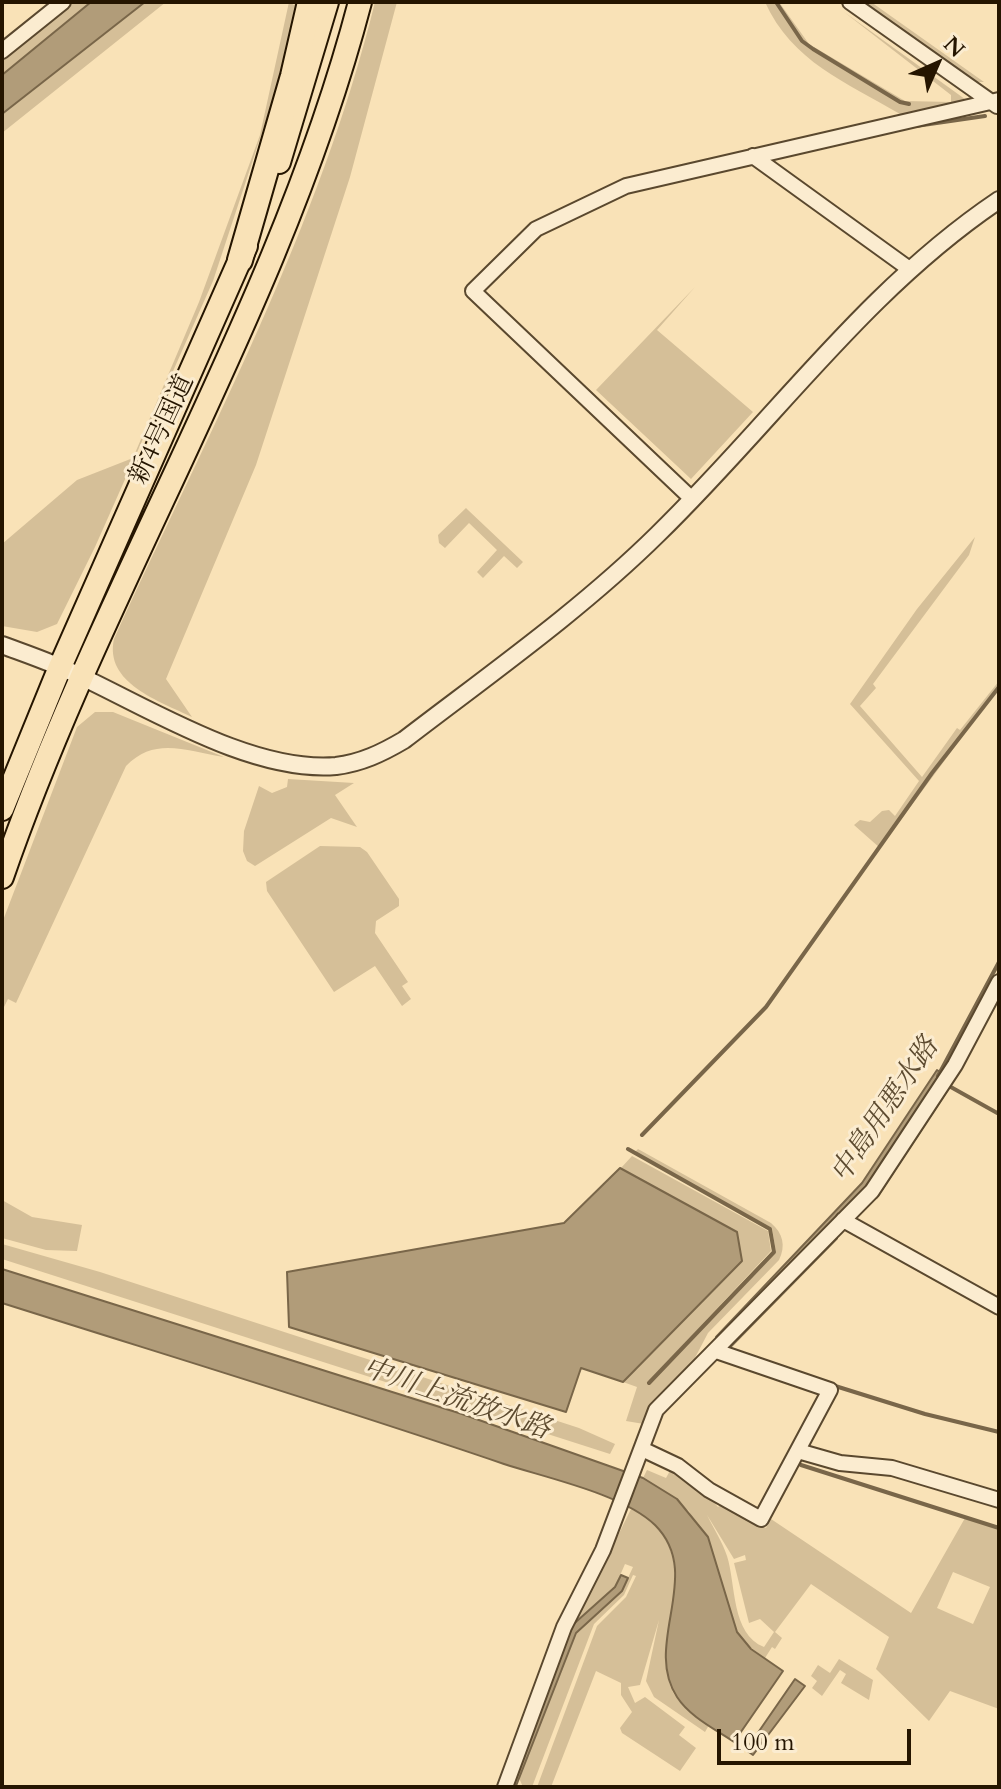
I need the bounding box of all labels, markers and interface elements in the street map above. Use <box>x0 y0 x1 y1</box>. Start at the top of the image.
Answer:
north arrow <box>897 24 977 104</box>
text: N <box>937 30 971 64</box>
street label: 新4号国道 <box>124 370 202 490</box>
water label: 中島用悪水路 <box>825 1032 947 1190</box>
water label: 中川上流放水路 <box>358 1352 554 1448</box>
scale bar <box>721 1713 915 1763</box>
text: 100 m <box>731 1726 795 1759</box>

